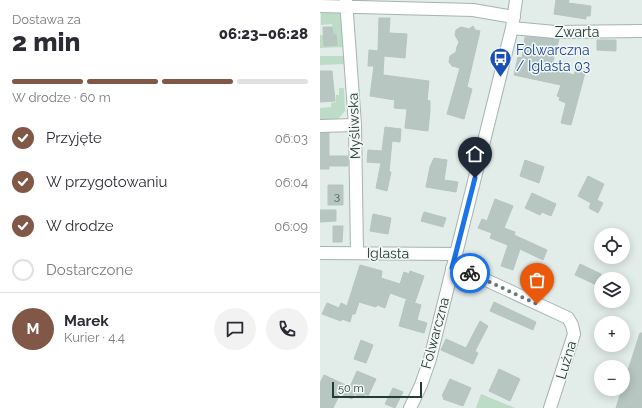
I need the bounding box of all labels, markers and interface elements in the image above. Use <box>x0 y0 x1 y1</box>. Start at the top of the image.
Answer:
text: Dostawa za <box>12 12 81 27</box>
street label: Zwarta <box>555 24 599 40</box>
text: 06:23–06:28 <box>219 25 308 43</box>
text: 2 min <box>12 27 80 57</box>
place label: Folwarczna / Iglasta 03 <box>516 42 590 74</box>
bus stop icon: Folwarczna / Iglasta 03 <box>487 45 513 78</box>
text: W drodze · 60 m <box>12 90 111 105</box>
street label: Myśliwska <box>345 93 363 159</box>
icon: check <box>12 127 34 149</box>
text: Przyjęte <box>46 129 102 147</box>
text: 06:03 <box>275 131 308 146</box>
pin <box>458 137 492 178</box>
icon: home <box>464 143 486 165</box>
icon: check <box>12 171 34 193</box>
text: W przygotowaniu <box>46 173 167 191</box>
text: 06:04 <box>275 175 308 190</box>
house number: 3 <box>334 189 340 203</box>
icon: check <box>12 215 34 237</box>
text: W drodze <box>46 217 114 235</box>
text: 06:09 <box>274 219 308 234</box>
map controls <box>594 228 630 396</box>
button: locate <box>594 228 630 264</box>
street label: Iglasta <box>367 245 409 261</box>
courier <box>450 253 490 293</box>
text: Dostarczone <box>46 261 133 279</box>
icon: bike <box>459 262 481 284</box>
pin <box>520 263 554 304</box>
icon: bag <box>526 269 548 291</box>
button: layers <box>594 272 630 308</box>
street label: Folwarczna <box>418 295 452 371</box>
button: chat <box>214 308 256 350</box>
button: phone <box>266 308 308 350</box>
text: Marek <box>64 312 109 330</box>
button: + <box>594 316 630 352</box>
text: M <box>27 320 39 338</box>
text: Kurier · 4.4 <box>64 330 125 345</box>
street label: Luźna <box>553 339 579 381</box>
button: − <box>594 360 630 396</box>
scale bar <box>332 380 422 399</box>
text: 50 m <box>338 382 364 395</box>

